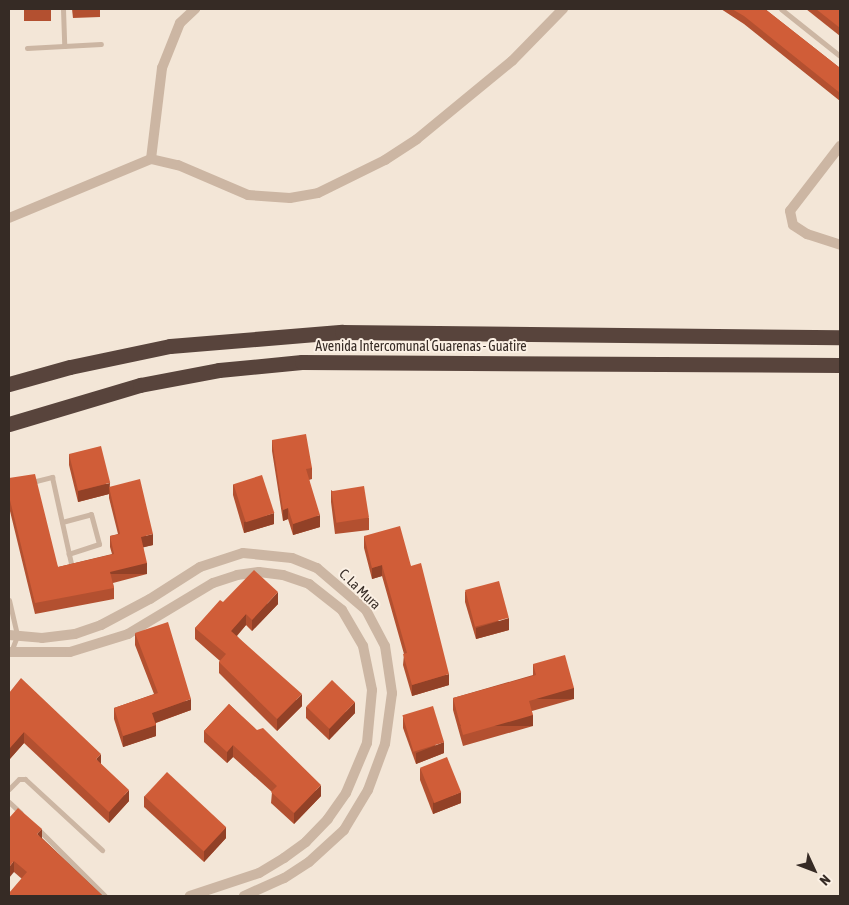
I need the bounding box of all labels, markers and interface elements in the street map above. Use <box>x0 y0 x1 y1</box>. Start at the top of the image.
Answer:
street label: Avenida Intercomunal Guarenas - Guatire <box>315 338 527 354</box>
street label: C. La Mura <box>336 565 384 613</box>
north arrow <box>789 845 839 895</box>
text: N <box>816 872 834 889</box>

